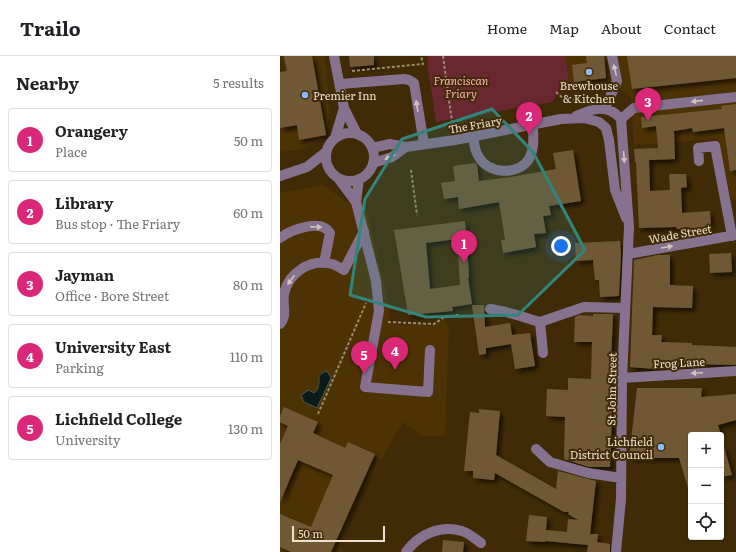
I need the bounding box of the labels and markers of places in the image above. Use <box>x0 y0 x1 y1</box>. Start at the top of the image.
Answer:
marker: Brewhouse & Kitchen <box>584 67 594 77</box>
place label: Brewhouse & Kitchen <box>560 77 619 106</box>
place label: Premier Inn <box>313 87 377 103</box>
pin: 3 <box>635 88 661 121</box>
marker: Premier Inn <box>300 90 310 100</box>
pin: 2 <box>516 102 542 135</box>
pin: 1 <box>451 230 477 263</box>
pin: 4 <box>382 337 408 370</box>
pin: 5 <box>351 341 377 374</box>
place label: Lichfield District Council <box>570 433 653 462</box>
marker: Lichfield District Council <box>656 442 666 452</box>

